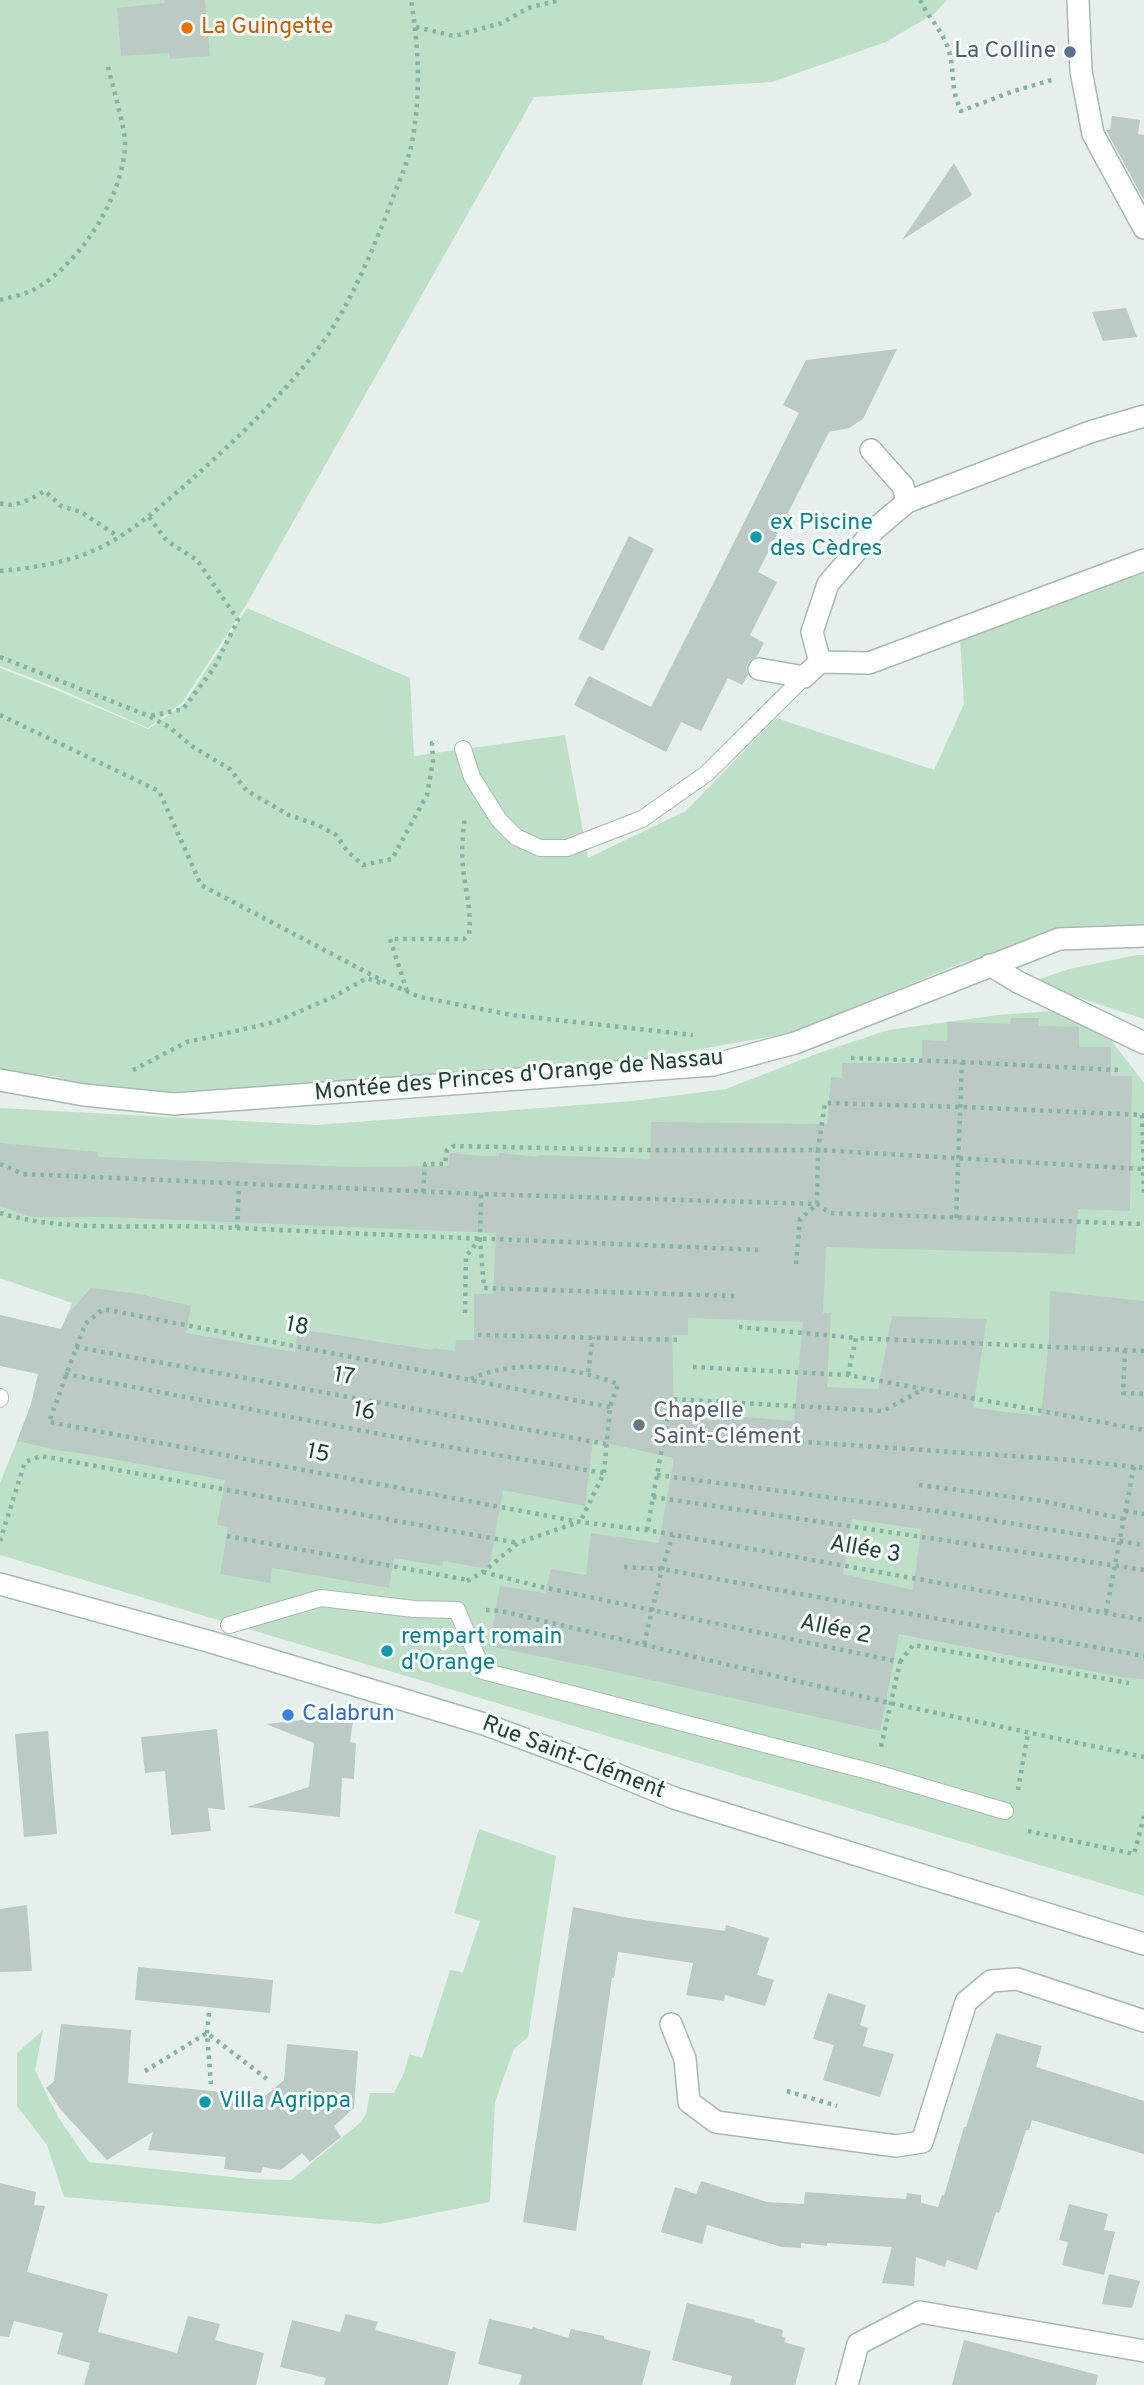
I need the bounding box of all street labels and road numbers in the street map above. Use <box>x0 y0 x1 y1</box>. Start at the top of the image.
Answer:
street label: Montée des Princes d'Orange de Nassau <box>313 1045 725 1109</box>
street label: 18 <box>283 1312 311 1344</box>
street label: 17 <box>332 1363 356 1393</box>
street label: 16 <box>350 1397 378 1429</box>
street label: 15 <box>304 1439 332 1471</box>
street label: Allée 3 <box>827 1531 903 1571</box>
street label: Allée 2 <box>797 1610 873 1652</box>
street label: Rue Saint-Clément <box>478 1711 668 1807</box>

